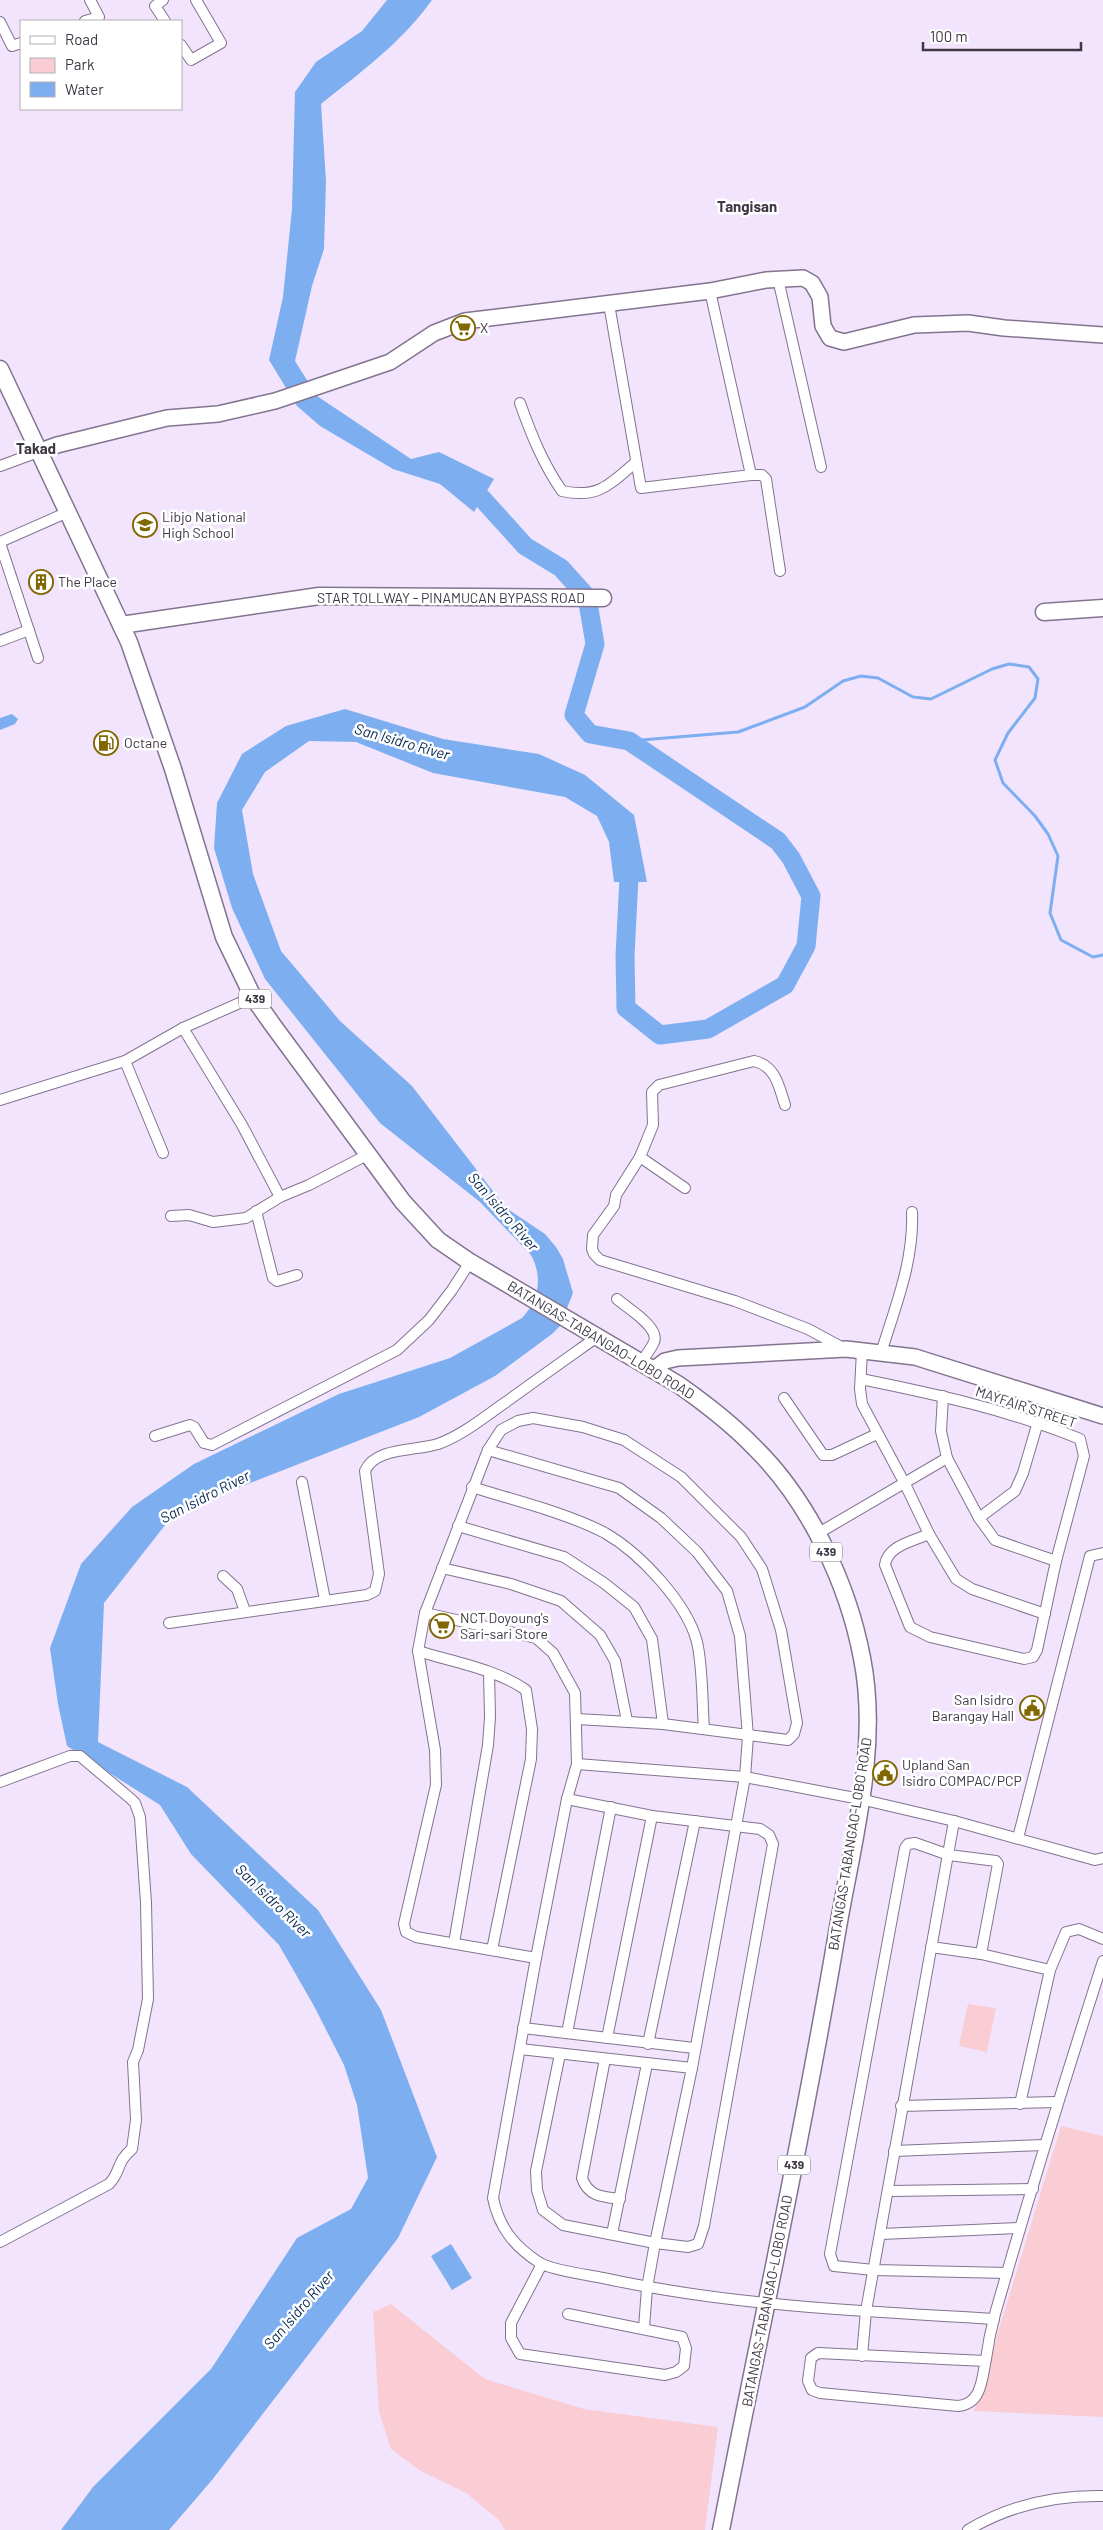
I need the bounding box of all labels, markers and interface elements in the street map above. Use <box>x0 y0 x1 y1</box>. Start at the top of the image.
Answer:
legend <box>20 20 182 110</box>
scale bar <box>923 20 1080 52</box>
text: 100 m <box>930 27 968 45</box>
text: Road <box>65 30 98 48</box>
text: Park <box>65 55 95 73</box>
text: Water <box>65 80 104 98</box>
district label: Tangisan <box>717 197 777 215</box>
supermarket icon: X <box>450 315 476 341</box>
place label: X <box>480 319 488 336</box>
district label: Takad <box>16 439 56 457</box>
place label: Libjo National High School <box>162 508 246 541</box>
school or university icon: Libjo National High School <box>132 512 158 538</box>
building icon: The Place <box>28 569 54 595</box>
place label: The Place <box>58 573 117 590</box>
street label: STAR TOLLWAY - PINAMUCAN BYPASS ROAD <box>317 589 585 606</box>
water label: San Isidro River <box>353 719 453 763</box>
fuel station icon: Octane <box>93 730 119 756</box>
place label: Octane <box>124 734 167 751</box>
road number: 439 <box>239 990 271 1009</box>
water label: San Isidro River <box>465 1168 543 1255</box>
street label: BATANGAS-TABANGAO-LOBO ROAD <box>505 1277 698 1402</box>
street label: MAYFAIR STREET <box>973 1382 1079 1431</box>
water label: San Isidro River <box>157 1466 253 1526</box>
road number: 439 <box>810 1542 842 1561</box>
place label: NCT Doyoung's Sari-sari Store <box>460 1609 549 1642</box>
supermarket icon: NCT Doyoung's Sari-sari Store <box>429 1613 455 1639</box>
place label: San Isidro Barangay Hall <box>932 1691 1014 1724</box>
public building icon: San Isidro Barangay Hall <box>1019 1695 1045 1721</box>
street label: BATANGAS-TABANGAO-LOBO ROAD <box>824 1736 875 1952</box>
place label: Upland San Isidro COMPAC/PCP <box>902 1756 1022 1789</box>
public building icon: Upland San Isidro COMPAC/PCP <box>872 1760 898 1786</box>
water label: San Isidro River <box>232 1860 316 1941</box>
road number: 439 <box>778 2156 810 2174</box>
street label: BATANGAS-TABANGAO-LOBO ROAD <box>738 2194 795 2408</box>
water label: San Isidro River <box>259 2266 338 2352</box>

